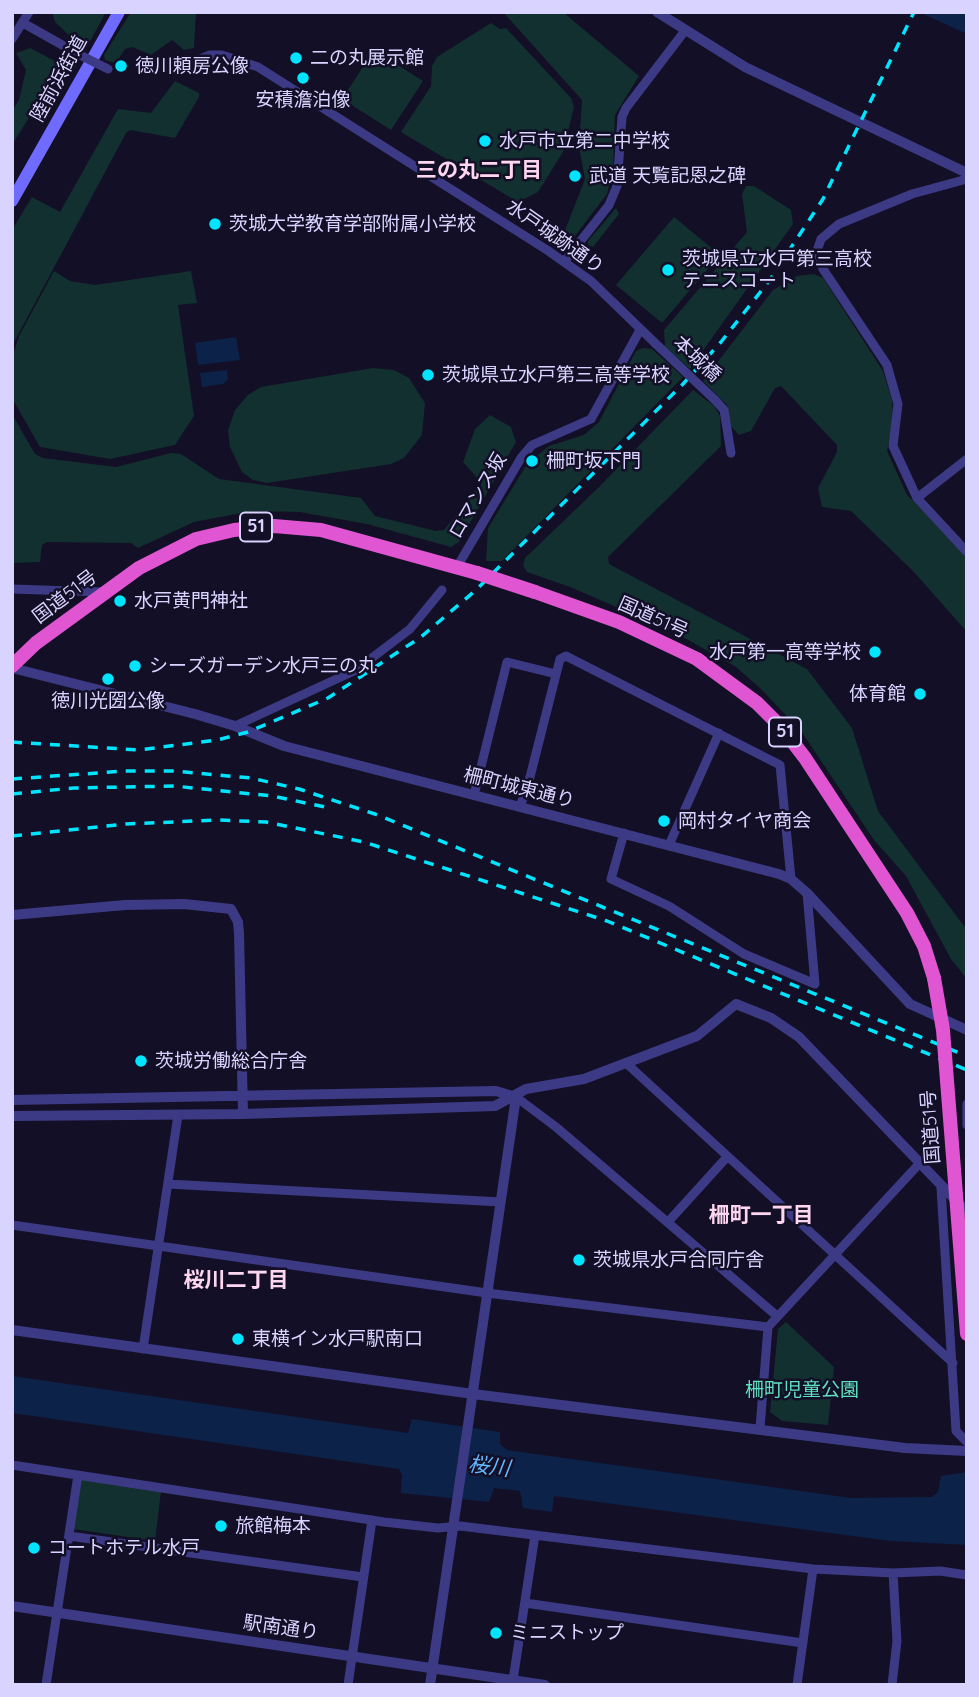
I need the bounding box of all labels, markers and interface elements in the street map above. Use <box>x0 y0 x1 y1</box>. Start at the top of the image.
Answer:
street label: 陸前浜街道 <box>26 32 92 126</box>
place label: 二の丸展示館 <box>310 47 424 69</box>
marker: 二の丸展示館 <box>288 50 304 66</box>
place label: 徳川頼房公像 <box>135 55 249 77</box>
marker: 徳川頼房公像 <box>113 58 129 74</box>
marker: 安積澹泊像 <box>295 70 311 86</box>
place label: 安積澹泊像 <box>256 89 350 111</box>
place label: 水戸市立第二中学校 <box>499 130 670 152</box>
marker: 水戸市立第二中学校 <box>477 133 493 149</box>
district label: 三の丸二丁目 <box>416 158 542 184</box>
place label: 武道 天覧記恩之碑 <box>589 165 746 187</box>
marker: 武道 天覧記恩之碑 <box>567 168 583 184</box>
street label: 水戸城跡通り <box>502 195 608 279</box>
place label: 茨城大学教育学部附属小学校 <box>229 213 476 235</box>
marker: 茨城大学教育学部附属小学校 <box>207 216 223 232</box>
place label: 茨城県立水戸第三高校 テニスコート <box>682 248 872 292</box>
marker: 茨城県立水戸第三高校 テニスコート <box>660 262 676 278</box>
street label: 本城橋 <box>668 331 726 387</box>
place label: 茨城県立水戸第三高等学校 <box>442 364 670 386</box>
marker: 茨城県立水戸第三高等学校 <box>420 367 436 383</box>
street label: ロマンス坂 <box>444 449 512 543</box>
place label: 柵町坂下門 <box>546 450 641 472</box>
marker: 柵町坂下門 <box>524 453 540 469</box>
road number: 51 <box>240 512 272 542</box>
street label: 国道51号 <box>28 566 102 628</box>
place label: 水戸黄門神社 <box>134 590 248 612</box>
street label: 国道51号 <box>614 592 692 644</box>
marker: 水戸黄門神社 <box>112 593 128 609</box>
place label: 水戸第一高等学校 <box>709 641 861 663</box>
marker: 水戸第一高等学校 <box>867 644 883 660</box>
place label: シーズガーデン水戸三の丸 <box>149 655 377 677</box>
marker: シーズガーデン水戸三の丸 <box>127 658 143 674</box>
marker: 徳川光圀公像 <box>100 671 116 687</box>
place label: 体育館 <box>849 683 906 705</box>
marker: 体育館 <box>912 686 928 702</box>
place label: 徳川光圀公像 <box>51 690 165 712</box>
road number: 51 <box>769 718 801 746</box>
street label: 柵町城東通り <box>461 763 577 813</box>
place label: 岡村タイヤ商会 <box>678 810 811 832</box>
marker: 岡村タイヤ商会 <box>656 813 672 829</box>
place label: 茨城労働総合庁舎 <box>155 1050 307 1072</box>
marker: 茨城労働総合庁舎 <box>133 1053 149 1069</box>
street label: 国道51号 <box>917 1089 945 1165</box>
district label: 柵町一丁目 <box>709 1203 813 1229</box>
place label: 茨城県水戸合同庁舎 <box>593 1249 764 1271</box>
marker: 茨城県水戸合同庁舎 <box>571 1252 587 1268</box>
district label: 桜川二丁目 <box>184 1268 288 1294</box>
place label: 東横イン水戸駅南口 <box>252 1328 423 1350</box>
marker: 東横イン水戸駅南口 <box>230 1331 246 1347</box>
park label: 柵町児童公園 <box>745 1379 859 1401</box>
water label: 桜川 <box>467 1452 511 1482</box>
place label: 旅館梅本 <box>235 1515 311 1537</box>
marker: 旅館梅本 <box>213 1518 229 1534</box>
place label: コートホテル水戸 <box>48 1537 200 1559</box>
marker: コートホテル水戸 <box>26 1540 42 1556</box>
street label: 駅南通り <box>242 1611 320 1645</box>
place label: ミニストップ <box>510 1622 624 1644</box>
marker: ミニストップ <box>488 1625 504 1641</box>

